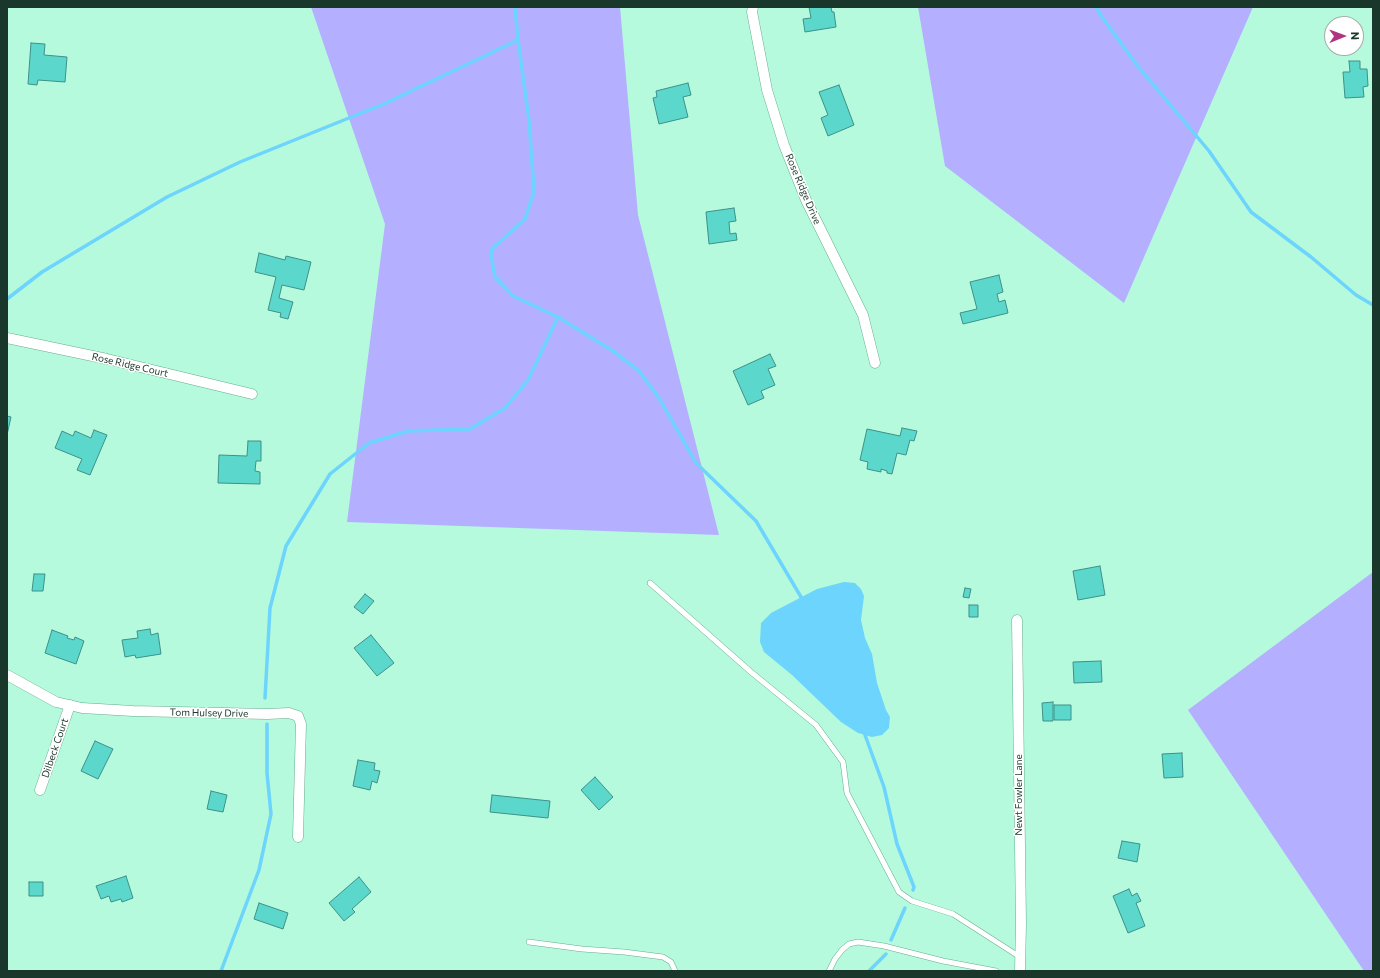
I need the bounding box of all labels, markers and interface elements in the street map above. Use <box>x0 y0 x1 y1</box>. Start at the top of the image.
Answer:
north arrow <box>1324 16 1364 56</box>
text: N <box>1349 32 1362 40</box>
street label: Rose Ridge Drive <box>783 152 823 226</box>
street label: Rose Ridge Court <box>91 350 169 380</box>
street label: Tom Hulsey Drive <box>169 706 249 720</box>
street label: Dilbeck Court <box>39 717 71 779</box>
street label: Newt Fowler Lane <box>1013 754 1025 836</box>

